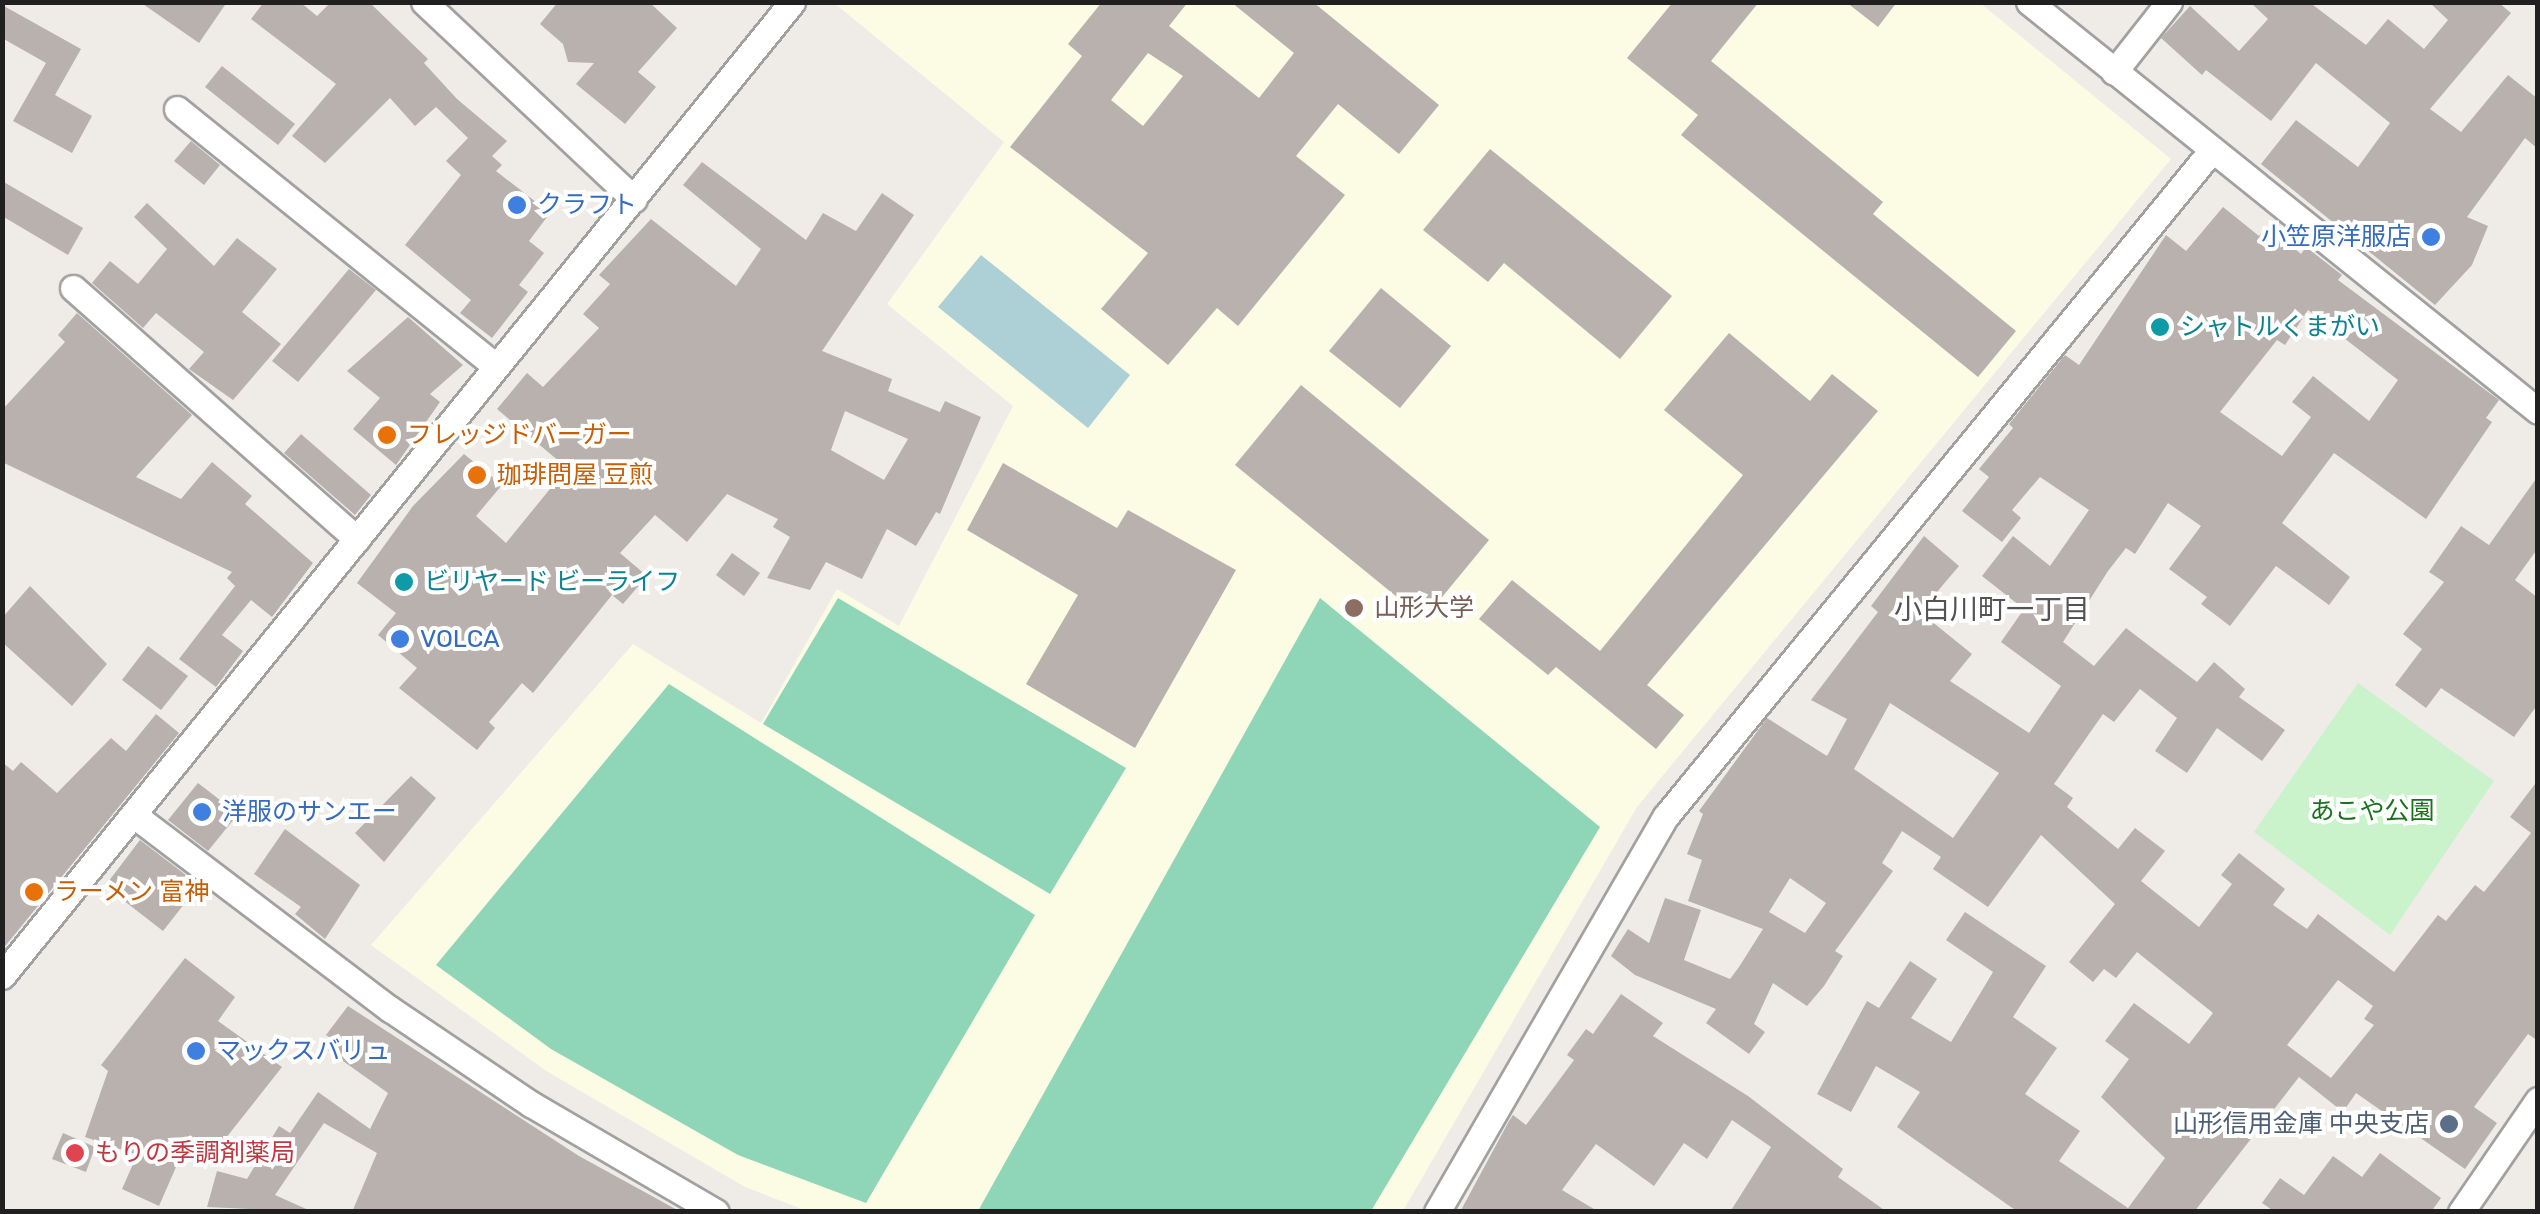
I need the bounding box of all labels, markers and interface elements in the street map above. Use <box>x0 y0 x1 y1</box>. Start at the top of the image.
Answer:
place label: クラフト <box>537 190 637 220</box>
marker: クラフト <box>506 194 528 216</box>
place label: 小笠原洋服店 <box>2261 222 2411 252</box>
marker: 小笠原洋服店 <box>2420 226 2442 248</box>
place label: シャトルくまがい <box>2180 312 2380 342</box>
marker: シャトルくまがい <box>2149 316 2171 338</box>
place label: フレッジドバーガー <box>407 420 632 450</box>
marker: フレッジドバーガー <box>376 424 398 446</box>
place label: 珈琲問屋 豆煎 <box>497 460 653 490</box>
marker: 珈琲問屋 豆煎 <box>466 464 488 486</box>
place label: ビリヤード ビーライフ <box>424 567 680 597</box>
marker: ビリヤード ビーライフ <box>393 571 415 593</box>
place label: 山形大学 <box>1374 593 1474 623</box>
district label: 小白川町一丁目 <box>1894 593 2090 627</box>
marker: 山形大学 <box>1343 597 1365 619</box>
place label: VOLCA <box>420 624 500 654</box>
marker: VOLCA <box>389 628 411 650</box>
park label: あこや公園 <box>2310 796 2434 826</box>
place label: 洋服のサンエー <box>222 797 397 827</box>
marker: 洋服のサンエー <box>191 801 213 823</box>
place label: ラーメン 富神 <box>54 877 210 907</box>
marker: ラーメン 富神 <box>23 881 45 903</box>
place label: マックスバリュ <box>216 1036 391 1066</box>
marker: マックスバリュ <box>185 1040 207 1062</box>
place label: 山形信用金庫 中央支店 <box>2173 1109 2429 1139</box>
marker: 山形信用金庫 中央支店 <box>2438 1113 2460 1135</box>
place label: もりの季調剤薬局 <box>95 1138 295 1168</box>
marker: もりの季調剤薬局 <box>64 1142 86 1164</box>

